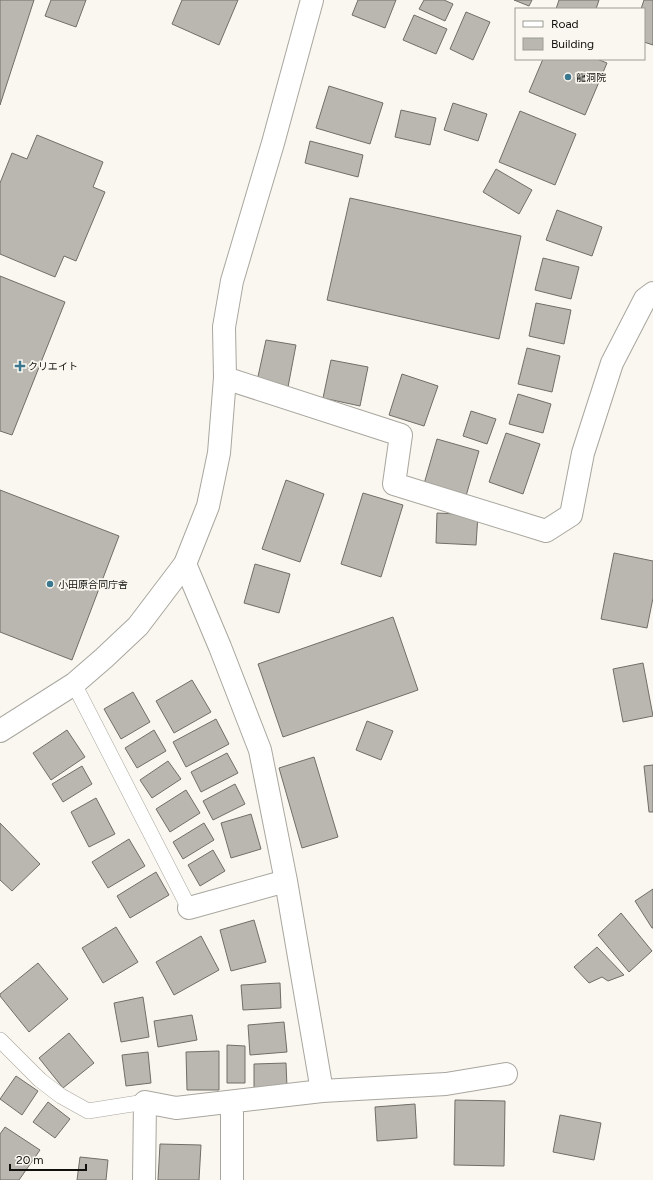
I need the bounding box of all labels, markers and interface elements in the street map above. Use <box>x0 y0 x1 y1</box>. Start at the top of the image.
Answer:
legend <box>515 8 645 60</box>
text: Road <box>551 17 579 31</box>
text: Building <box>551 37 594 51</box>
place label: 龍洞院 <box>576 71 606 84</box>
marker: 龍洞院 <box>563 72 573 82</box>
place label: クリエイト <box>28 360 78 373</box>
marker: クリエイト <box>15 361 25 371</box>
place label: 小田原合同庁舎 <box>58 578 128 591</box>
marker: 小田原合同庁舎 <box>45 579 55 589</box>
scale bar <box>10 1146 86 1172</box>
text: 20 m <box>16 1153 44 1167</box>

